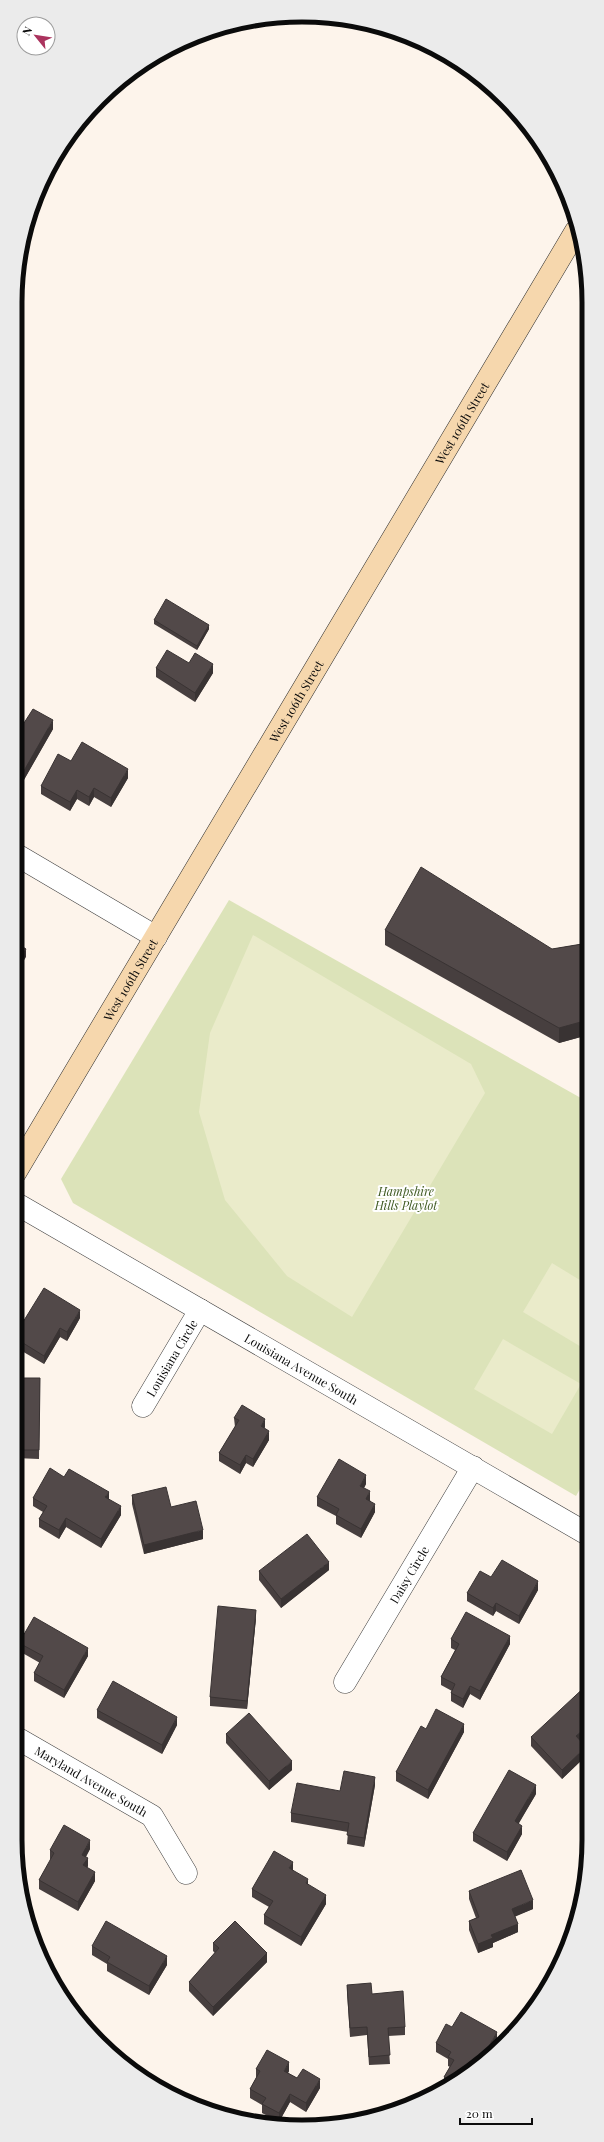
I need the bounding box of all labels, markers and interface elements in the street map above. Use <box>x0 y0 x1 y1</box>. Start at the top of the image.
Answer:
north arrow <box>16 16 56 56</box>
text: N <box>18 24 35 38</box>
street label: West 106th Street <box>431 378 493 468</box>
street label: West 106th Street <box>265 657 327 746</box>
street label: West 106th Street <box>99 935 161 1025</box>
park label: Hampshire Hills Playlot <box>374 1183 438 1213</box>
street label: Louisiana Circle <box>142 1316 201 1399</box>
street label: Louisiana Avenue South <box>242 1330 361 1408</box>
street label: Daisy Circle <box>386 1543 432 1606</box>
street label: Maryland Avenue South <box>32 1742 151 1820</box>
scale bar <box>460 2100 532 2126</box>
text: 20 m <box>466 2105 493 2121</box>

